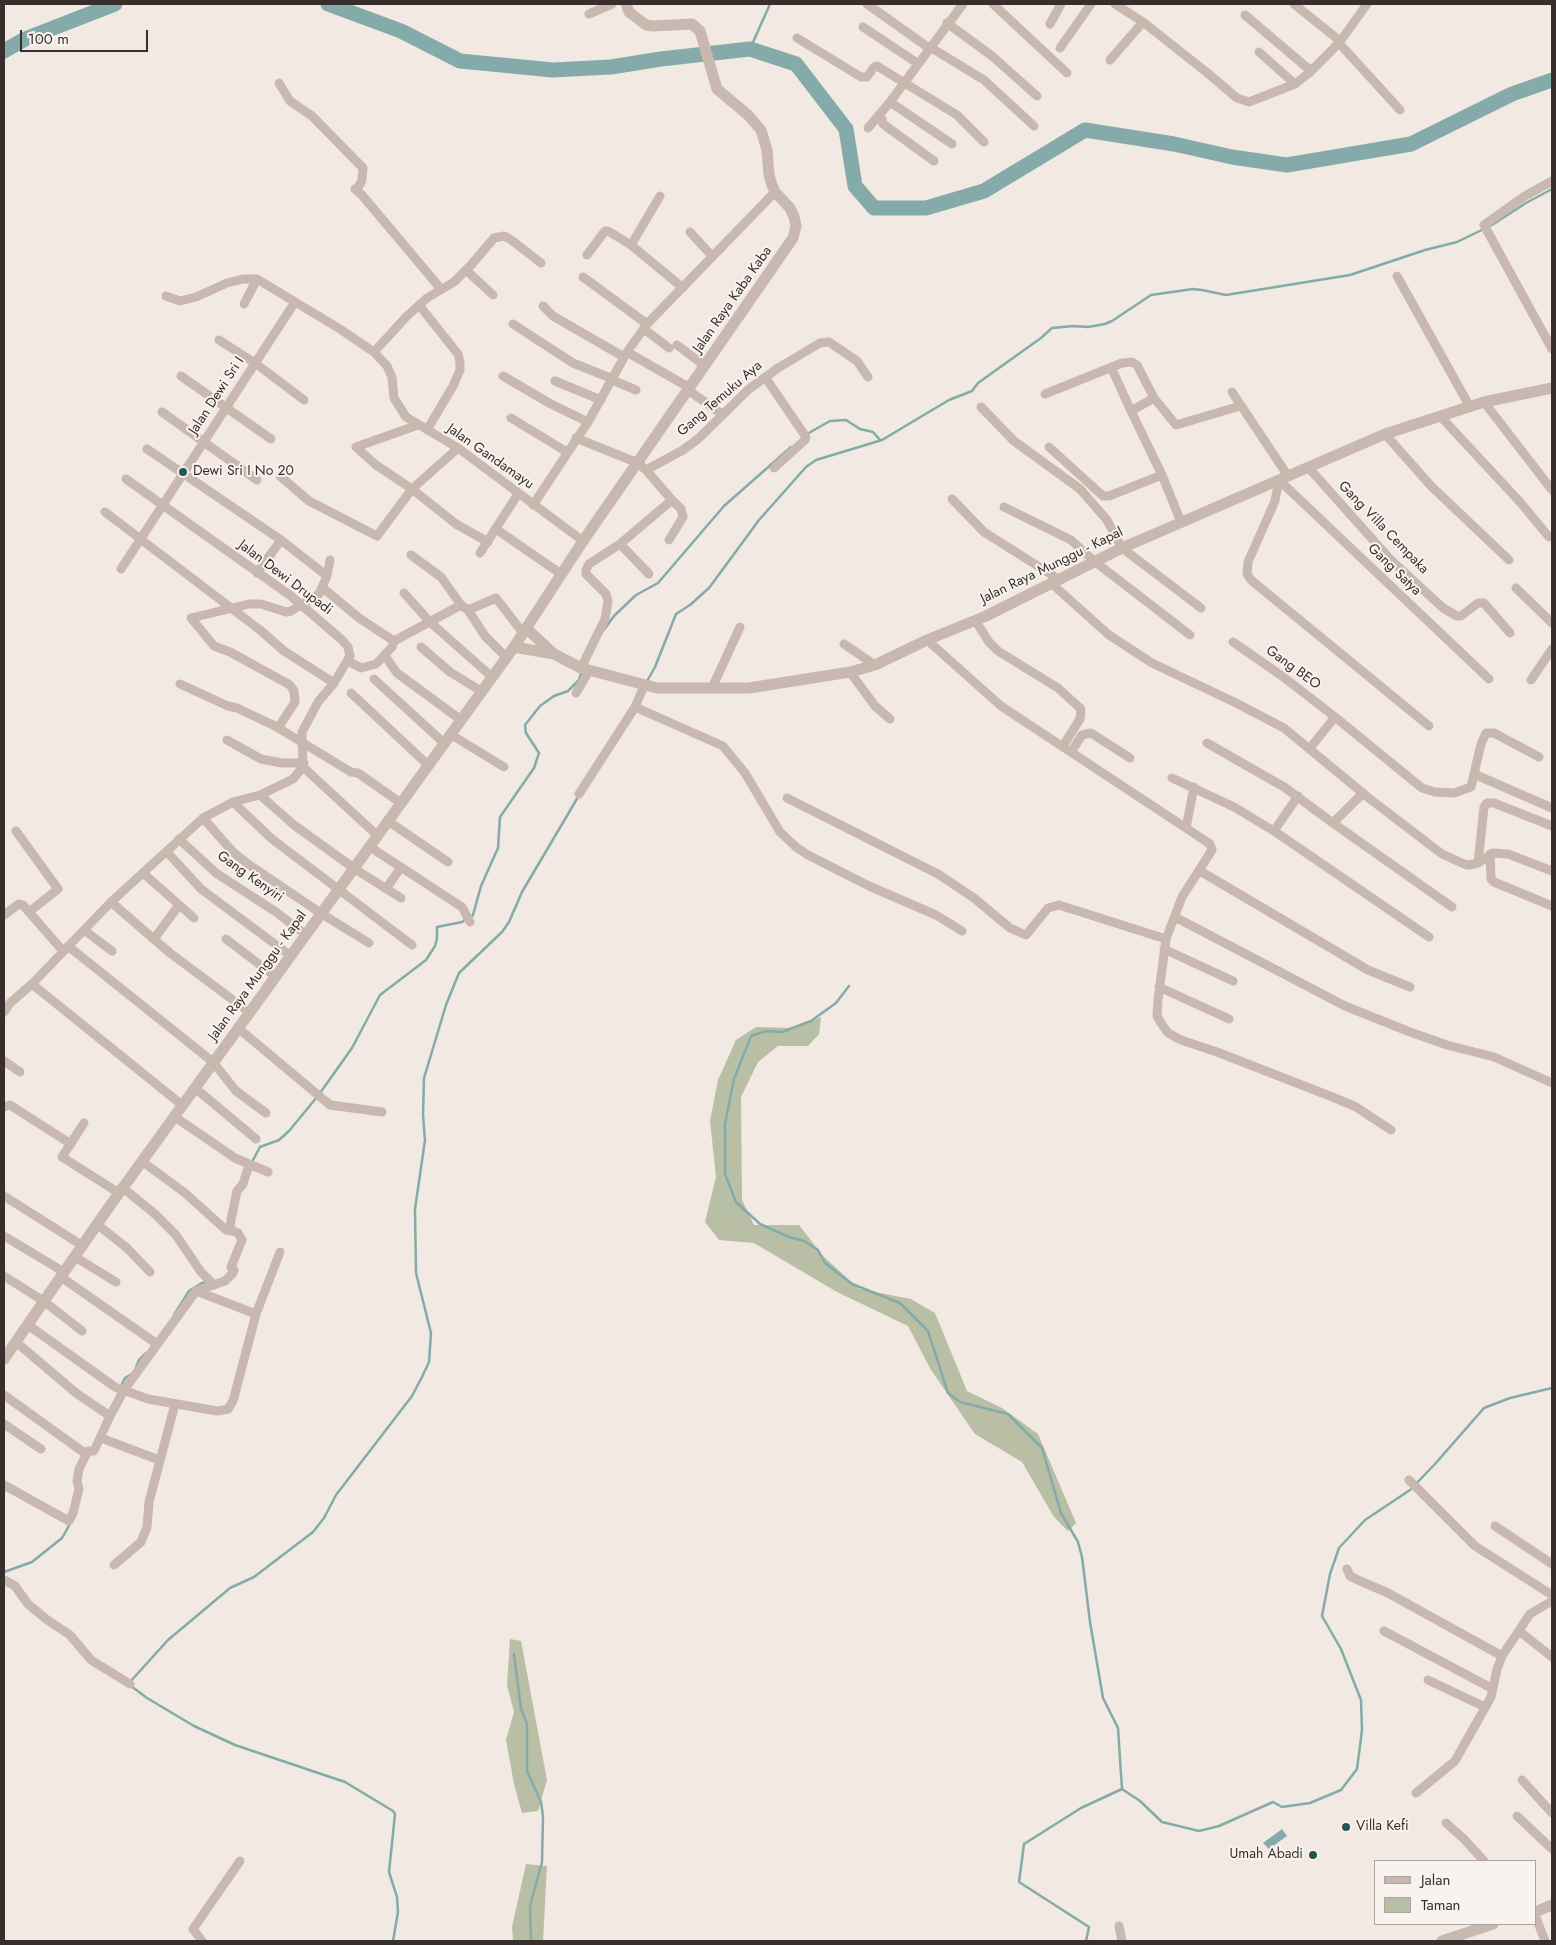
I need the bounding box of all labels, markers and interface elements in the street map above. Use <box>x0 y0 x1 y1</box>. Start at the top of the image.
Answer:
scale bar <box>22 20 150 52</box>
text: 100 m <box>28 28 69 50</box>
street label: Jalan Raya Kaba Kaba <box>690 244 776 356</box>
street label: Jalan Dewi Sri I <box>186 354 248 438</box>
street label: Gang Temuku Aya <box>674 358 766 440</box>
street label: Jalan Gandamayu <box>443 421 537 493</box>
place label: Dewi Sri I No 20 <box>193 464 294 480</box>
marker: Dewi Sri I No 20 <box>177 466 189 478</box>
street label: Gang Villa Cempaka <box>1334 478 1432 578</box>
street label: Jalan Raya Munggu - Kapal <box>978 524 1126 608</box>
street label: Jalan Dewi Drupadi <box>235 537 335 619</box>
street label: Gang Satya <box>1364 540 1424 600</box>
street label: Gang BEO <box>1262 642 1324 694</box>
street label: Gang Kenyiri <box>214 848 286 906</box>
street label: Jalan Raya Munggu - Kapal <box>205 908 311 1044</box>
place label: Villa Kefi <box>1356 1819 1409 1835</box>
marker: Villa Kefi <box>1340 1821 1352 1833</box>
place label: Umah Abadi <box>1229 1847 1303 1863</box>
marker: Umah Abadi <box>1307 1849 1319 1861</box>
legend <box>1374 1860 1536 1925</box>
text: Jalan <box>1421 1869 1450 1891</box>
text: Taman <box>1421 1894 1460 1916</box>

